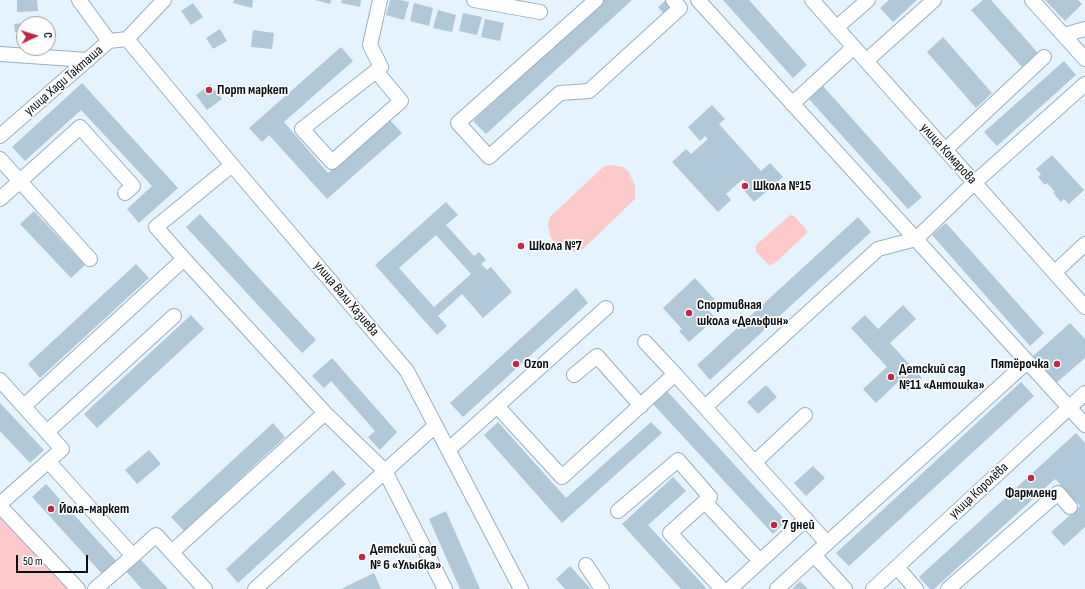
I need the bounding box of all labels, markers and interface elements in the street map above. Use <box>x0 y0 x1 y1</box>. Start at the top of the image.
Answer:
north arrow <box>16 16 56 56</box>
text: С <box>41 32 54 38</box>
street label: улица Хади Такташа <box>21 42 107 120</box>
place label: Порт маркет <box>217 82 288 98</box>
marker: Порт маркет <box>204 85 214 95</box>
street label: улица Комарова <box>916 120 980 188</box>
place label: Школа №15 <box>753 178 811 194</box>
marker: Школа №15 <box>740 181 750 191</box>
place label: Школа №7 <box>529 238 582 254</box>
marker: Школа №7 <box>516 241 526 251</box>
street label: улица Вали Хазиева <box>310 258 382 340</box>
place label: Спортивная школа «Дельфин» <box>697 297 789 330</box>
marker: Спортивная школа «Дельфин» <box>684 308 694 318</box>
place label: Ozon <box>524 356 549 372</box>
place label: Пятёрочка <box>991 356 1049 372</box>
marker: Ozon <box>511 359 521 369</box>
marker: Пятёрочка <box>1052 359 1062 369</box>
place label: Детский сад №11 «Антошка» <box>899 361 985 394</box>
marker: Детский сад №11 «Антошка» <box>886 372 896 382</box>
street label: улица Королёва <box>946 459 1012 523</box>
marker: Фармленд <box>1026 473 1036 483</box>
place label: Фармленд <box>1005 485 1057 501</box>
place label: Йола-маркет <box>59 501 129 517</box>
marker: Йола-маркет <box>46 504 56 514</box>
place label: 7 дней <box>782 517 815 533</box>
marker: 7 дней <box>769 520 779 530</box>
place label: Детский сад № 6 «Улыбка» <box>370 541 441 574</box>
scale bar <box>18 547 90 573</box>
marker: Детский сад № 6 «Улыбка» <box>357 552 367 562</box>
text: 50 m <box>23 554 43 569</box>

